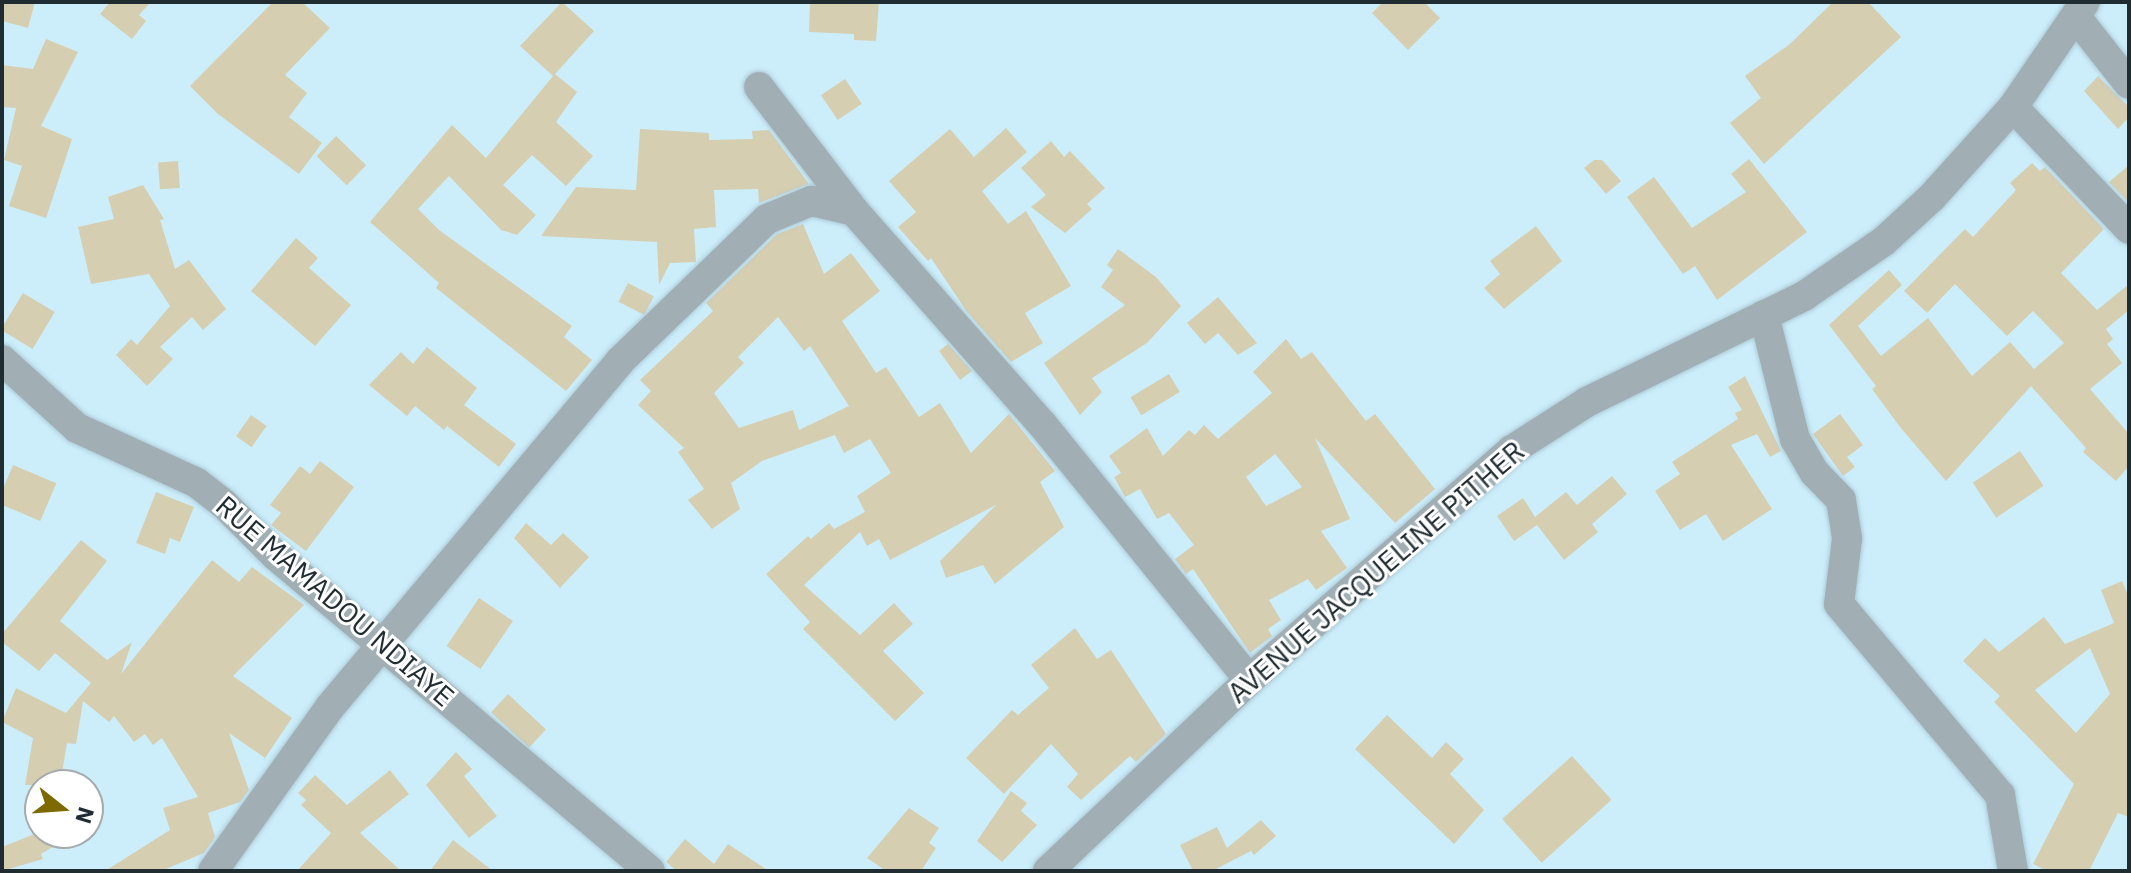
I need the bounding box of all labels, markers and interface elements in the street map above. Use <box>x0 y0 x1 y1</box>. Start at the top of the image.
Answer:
street label: AVENUE JACQUELINE PITHER <box>1221 434 1531 710</box>
street label: RUE MAMADOU NDIAYE <box>209 489 461 713</box>
north arrow <box>24 769 104 849</box>
text: N <box>69 804 102 827</box>

